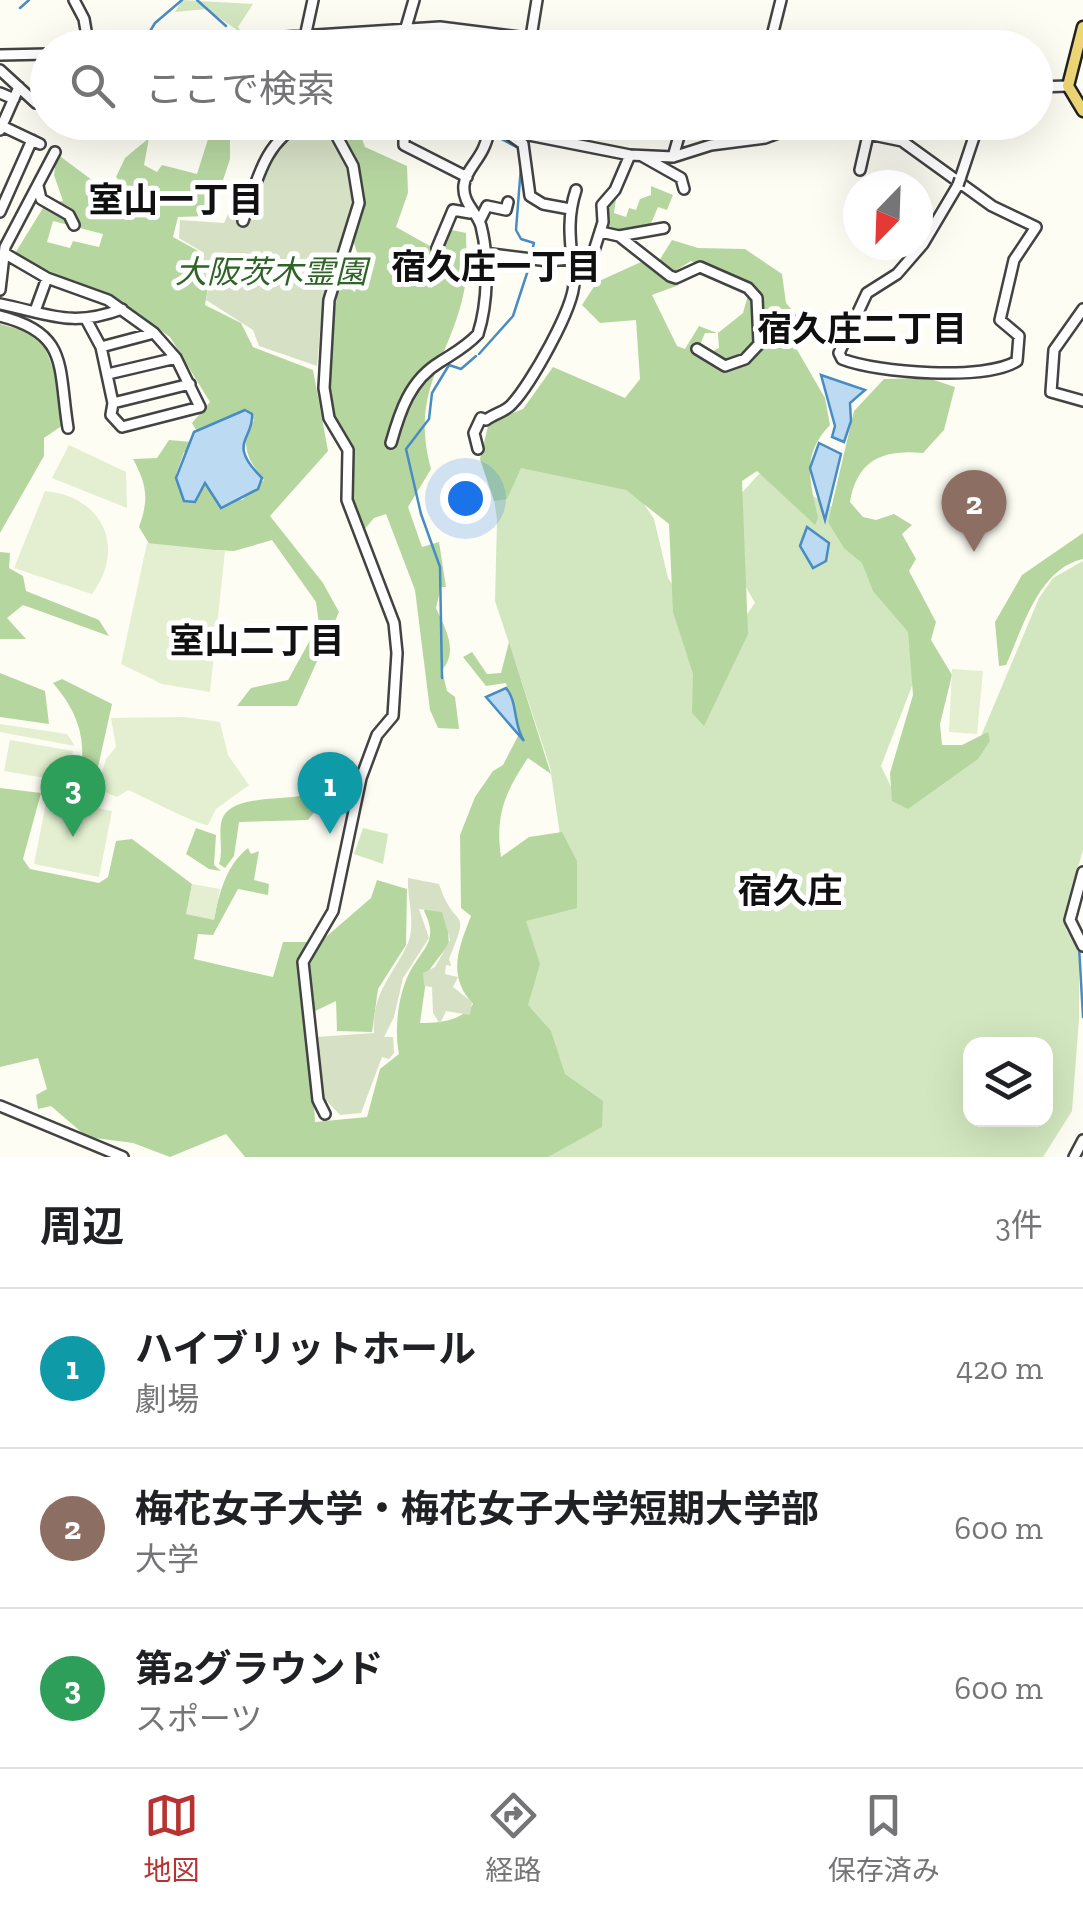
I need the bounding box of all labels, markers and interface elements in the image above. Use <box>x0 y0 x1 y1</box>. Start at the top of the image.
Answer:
search box <box>30 30 1053 140</box>
icon: search <box>65 58 120 113</box>
text: ここで検索 <box>145 66 335 112</box>
north arrow <box>843 170 933 260</box>
district label: 室山一丁目 <box>88 179 264 221</box>
district label: 宿久庄一丁目 <box>391 246 601 288</box>
park label: 大阪茨木霊園 <box>175 253 371 291</box>
district label: 宿久庄二丁目 <box>757 308 967 350</box>
pin: 2 <box>942 470 1006 552</box>
your location <box>440 473 491 524</box>
district label: 室山二丁目 <box>169 620 345 662</box>
pin: 1 <box>298 752 362 834</box>
pin: 3 <box>40 754 106 837</box>
district label: 宿久庄 <box>737 870 843 912</box>
map controls <box>963 1037 1053 1127</box>
button: layers <box>963 1037 1053 1127</box>
text: 周辺 <box>40 1201 124 1252</box>
text: 3件 <box>995 1206 1043 1244</box>
text: ハイブリットホール <box>135 1326 476 1372</box>
text: 1 <box>66 1349 79 1387</box>
text: 420 m <box>956 1349 1043 1387</box>
text: 劇場 <box>135 1380 199 1418</box>
text: 梅花女子大学・梅花女子大学短期大学部 <box>135 1486 819 1532</box>
text: 2 <box>64 1509 81 1547</box>
text: 600 m <box>954 1509 1043 1547</box>
text: 大学 <box>135 1540 199 1578</box>
text: 第2グラウンド <box>135 1646 383 1692</box>
text: 3 <box>64 1669 81 1707</box>
text: 600 m <box>954 1669 1043 1707</box>
text: スポーツ <box>135 1700 262 1738</box>
tab: 地図 <box>143 1788 199 1888</box>
tab: 経路 <box>485 1788 542 1888</box>
tab: 保存済み <box>828 1788 940 1888</box>

